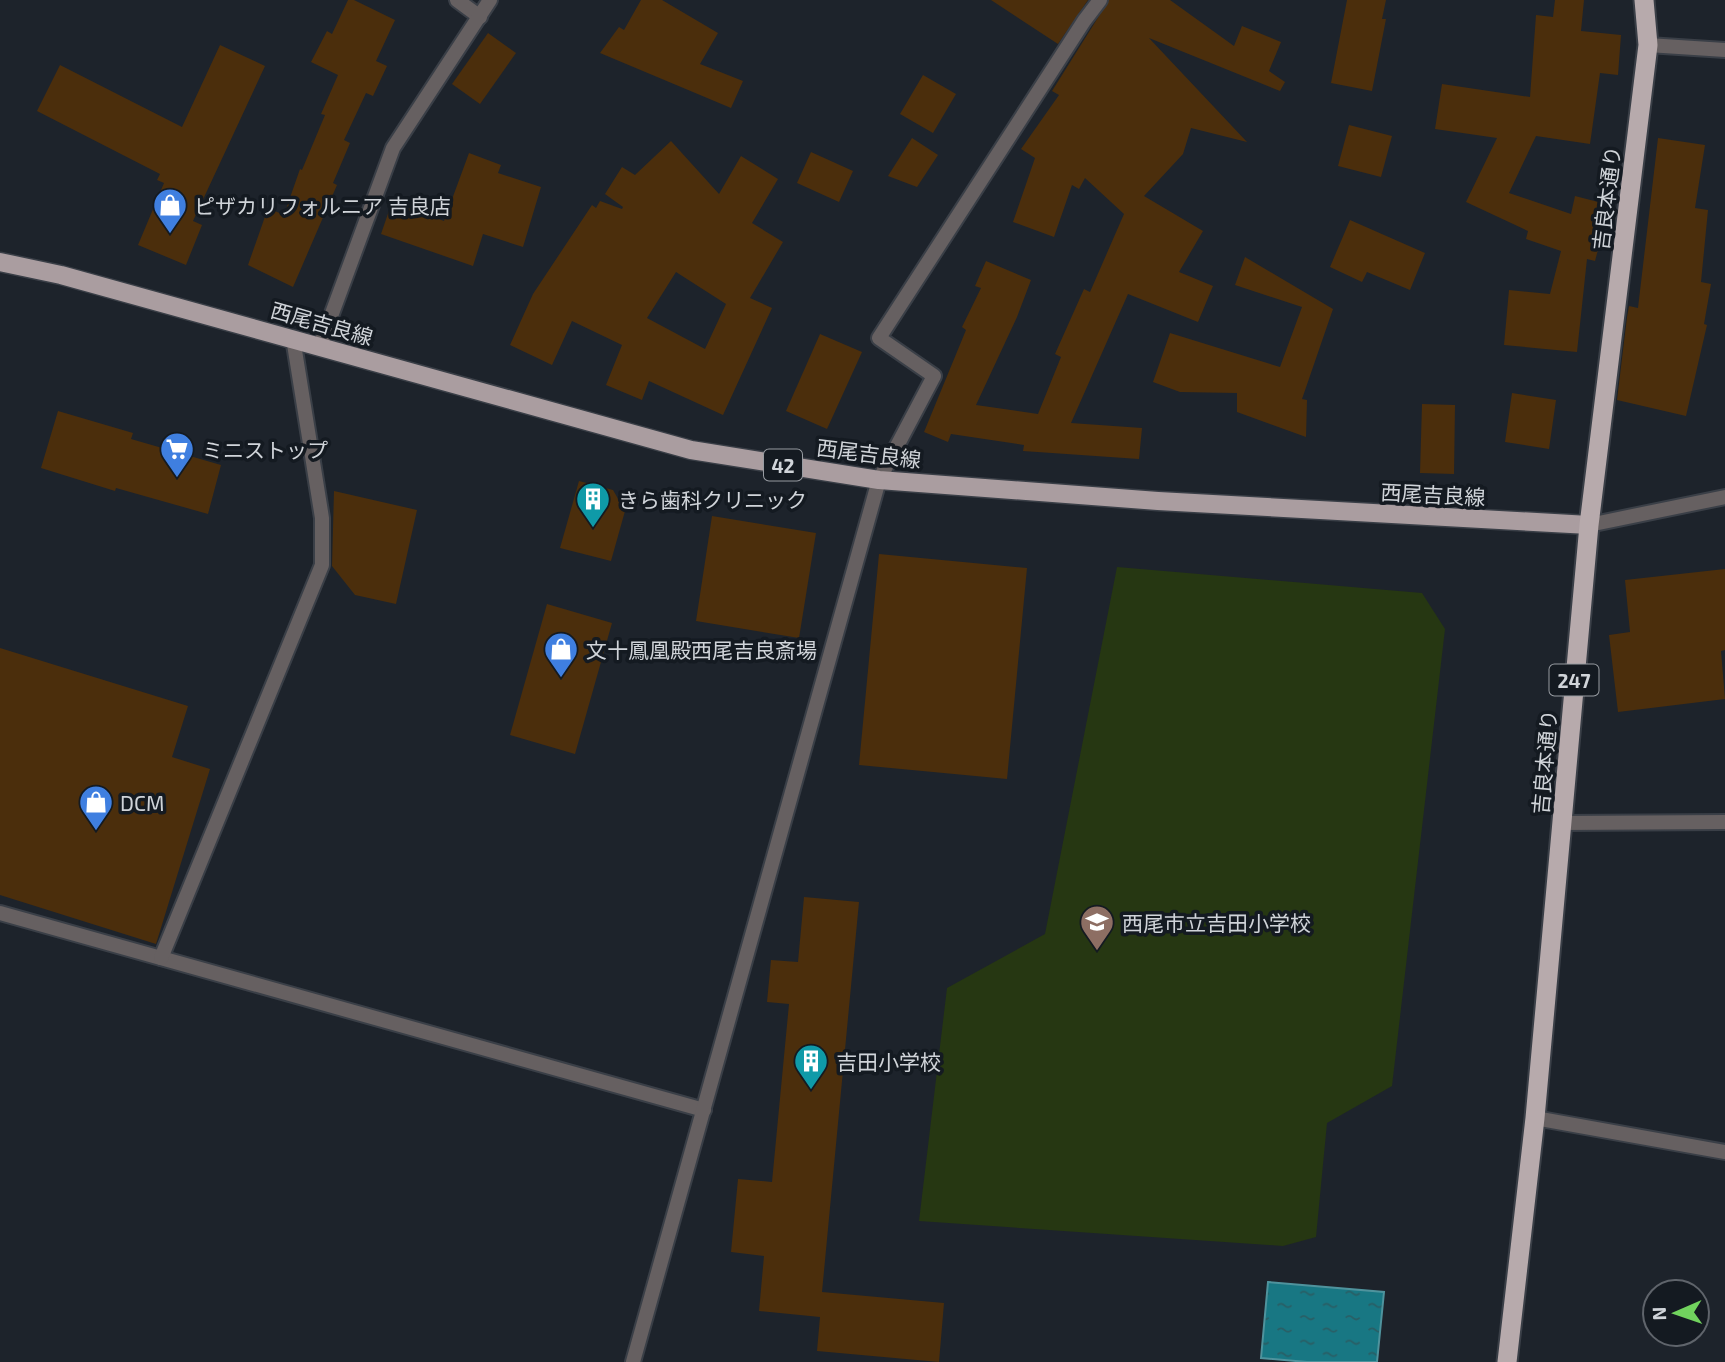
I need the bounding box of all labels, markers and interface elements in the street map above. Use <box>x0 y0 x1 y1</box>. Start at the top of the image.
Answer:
street label: 吉良本通り <box>1587 144 1625 252</box>
shop icon: ピザカリフォルニア 吉良店 <box>151 186 189 235</box>
place label: ピザカリフォルニア 吉良店 <box>194 193 451 218</box>
street label: 西尾吉良線 <box>268 297 376 349</box>
supermarket icon: ミニストップ <box>158 430 196 479</box>
street label: 西尾吉良線 <box>815 434 923 472</box>
place label: ミニストップ <box>202 437 328 462</box>
road number: 42 <box>764 450 802 480</box>
street label: 西尾吉良線 <box>1380 479 1486 509</box>
building icon: きら歯科クリニック <box>574 480 612 529</box>
place label: きら歯科クリニック <box>618 487 807 512</box>
shop icon: 文十鳳凰殿西尾吉良斎場 <box>542 630 580 679</box>
place label: 文十鳳凰殿西尾吉良斎場 <box>586 637 817 662</box>
road number: 247 <box>1550 664 1598 695</box>
street label: 吉良本通り <box>1527 709 1561 815</box>
shop icon: DCM <box>77 783 115 832</box>
place label: DCM <box>120 790 164 815</box>
school or university icon: 西尾市立吉田小学校 <box>1078 903 1116 952</box>
place label: 西尾市立吉田小学校 <box>1122 910 1311 935</box>
building icon: 吉田小学校 <box>792 1042 830 1091</box>
place label: 吉田小学校 <box>836 1049 941 1074</box>
north arrow <box>1641 1278 1711 1348</box>
text: N <box>1647 1306 1670 1321</box>

